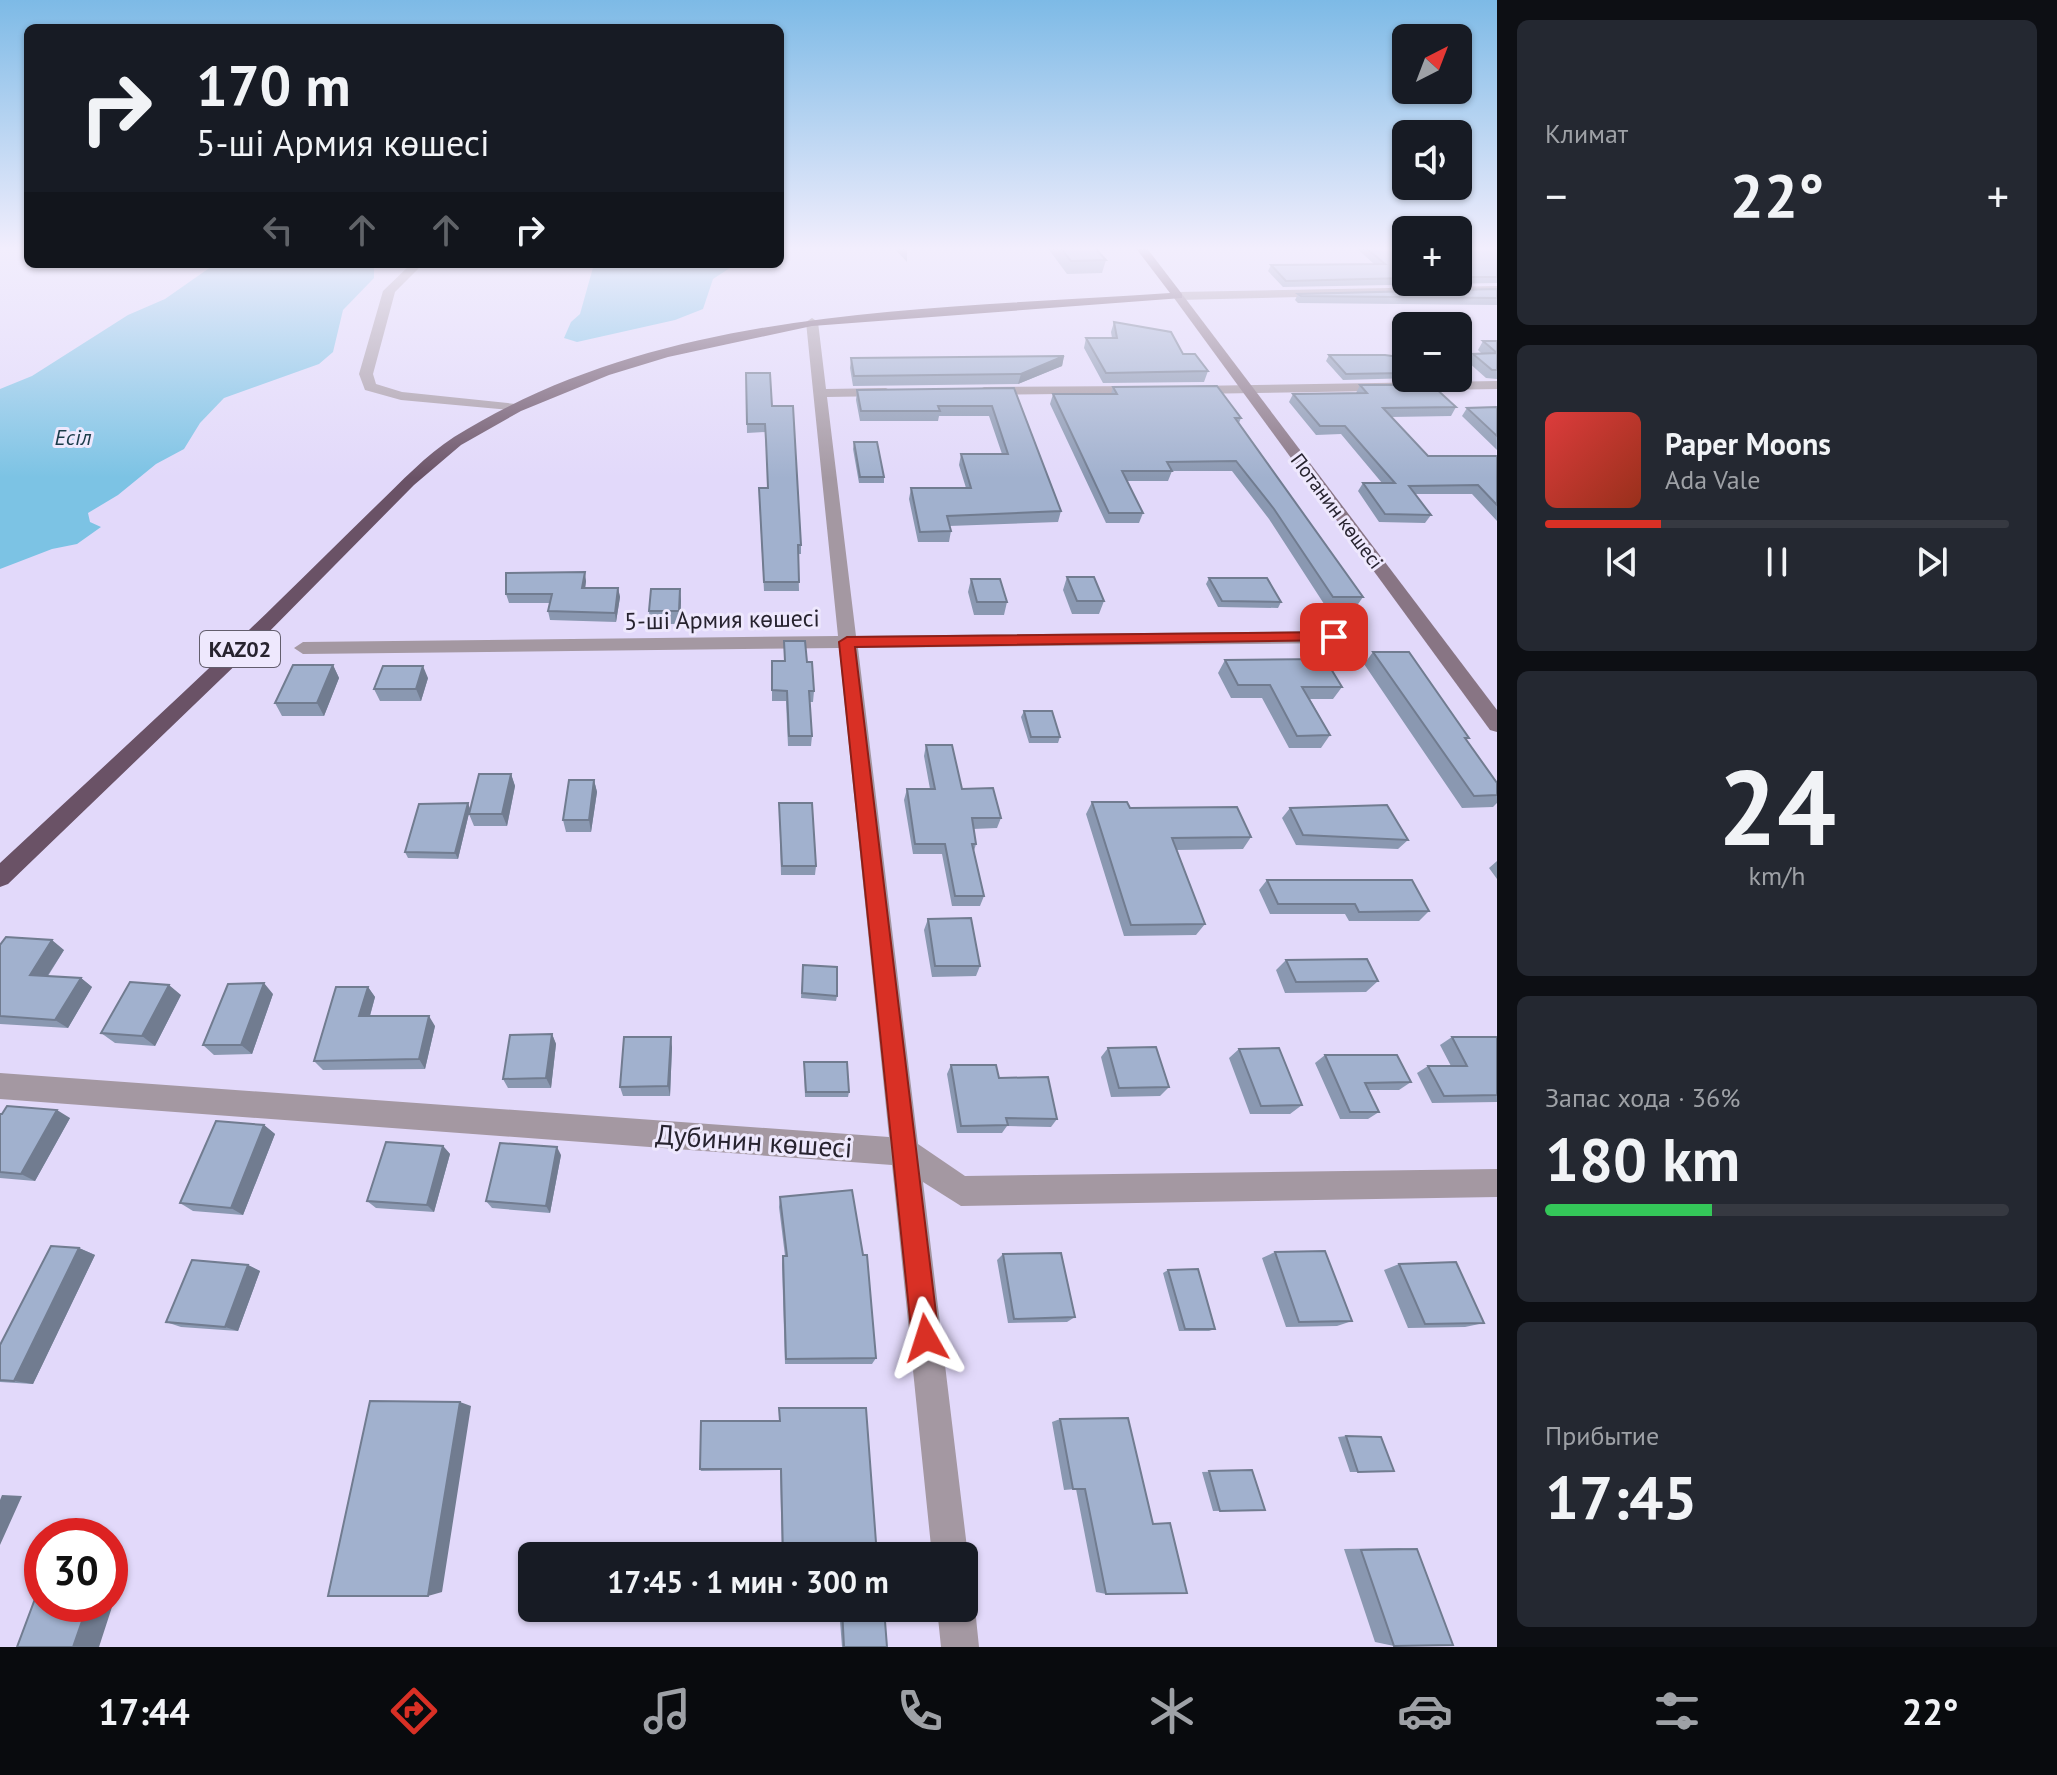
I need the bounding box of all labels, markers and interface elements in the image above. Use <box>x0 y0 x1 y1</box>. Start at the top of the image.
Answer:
north arrow <box>1392 24 1472 104</box>
map controls <box>1392 24 1472 392</box>
text: 170 m <box>196 49 351 121</box>
icon: right <box>64 56 168 160</box>
text: Климат <box>1545 117 1628 150</box>
text: 5-ші Армия көшесі <box>196 119 490 166</box>
button: sound <box>1392 120 1472 200</box>
text: 22° <box>1730 156 1824 234</box>
text: − <box>1545 167 1567 224</box>
text: + <box>1987 167 2009 224</box>
icon: left <box>256 208 300 252</box>
icon: ahead <box>340 208 384 252</box>
icon: ahead <box>424 208 468 252</box>
icon: right <box>508 208 552 252</box>
button: + <box>1392 216 1472 296</box>
button: − <box>1392 312 1472 392</box>
water label: Есіл <box>55 423 92 451</box>
text: Paper Moons <box>1665 424 1831 463</box>
street label: Потанин көшесі <box>1285 448 1389 574</box>
text: Ada Vale <box>1665 463 1760 496</box>
icon: previous <box>1600 540 1644 584</box>
icon: pause <box>1755 540 1799 584</box>
icon: next <box>1910 540 1954 584</box>
street label: 5-ші Армия көшесі <box>624 602 820 637</box>
pin <box>1300 603 1368 671</box>
icon: arrive <box>1312 615 1356 659</box>
road number: KAZ02 <box>200 631 280 667</box>
text: 24 <box>1718 739 1836 874</box>
text: km/h <box>1749 859 1806 892</box>
text: Запас хода · 36% <box>1545 1081 1740 1114</box>
street label: Дубинин көшесі <box>654 1115 854 1166</box>
text: 180 km <box>1545 1120 1740 1198</box>
position arrow <box>884 1296 968 1380</box>
text: Прибытие <box>1545 1419 1659 1452</box>
text: 17:45 <box>1545 1458 1697 1536</box>
speed limit sign: 30 <box>24 1518 128 1622</box>
text: 17:45 · 1 мин · 300 m <box>607 1562 889 1601</box>
icon: directions <box>386 1683 442 1739</box>
icon: music <box>639 1683 695 1739</box>
icon: phone <box>892 1683 948 1739</box>
icon: climate <box>1144 1683 1200 1739</box>
icon: car <box>1397 1683 1453 1739</box>
icon: filters <box>1649 1683 1705 1739</box>
text: 17:44 <box>98 1688 190 1735</box>
text: 22° <box>1902 1688 1959 1735</box>

